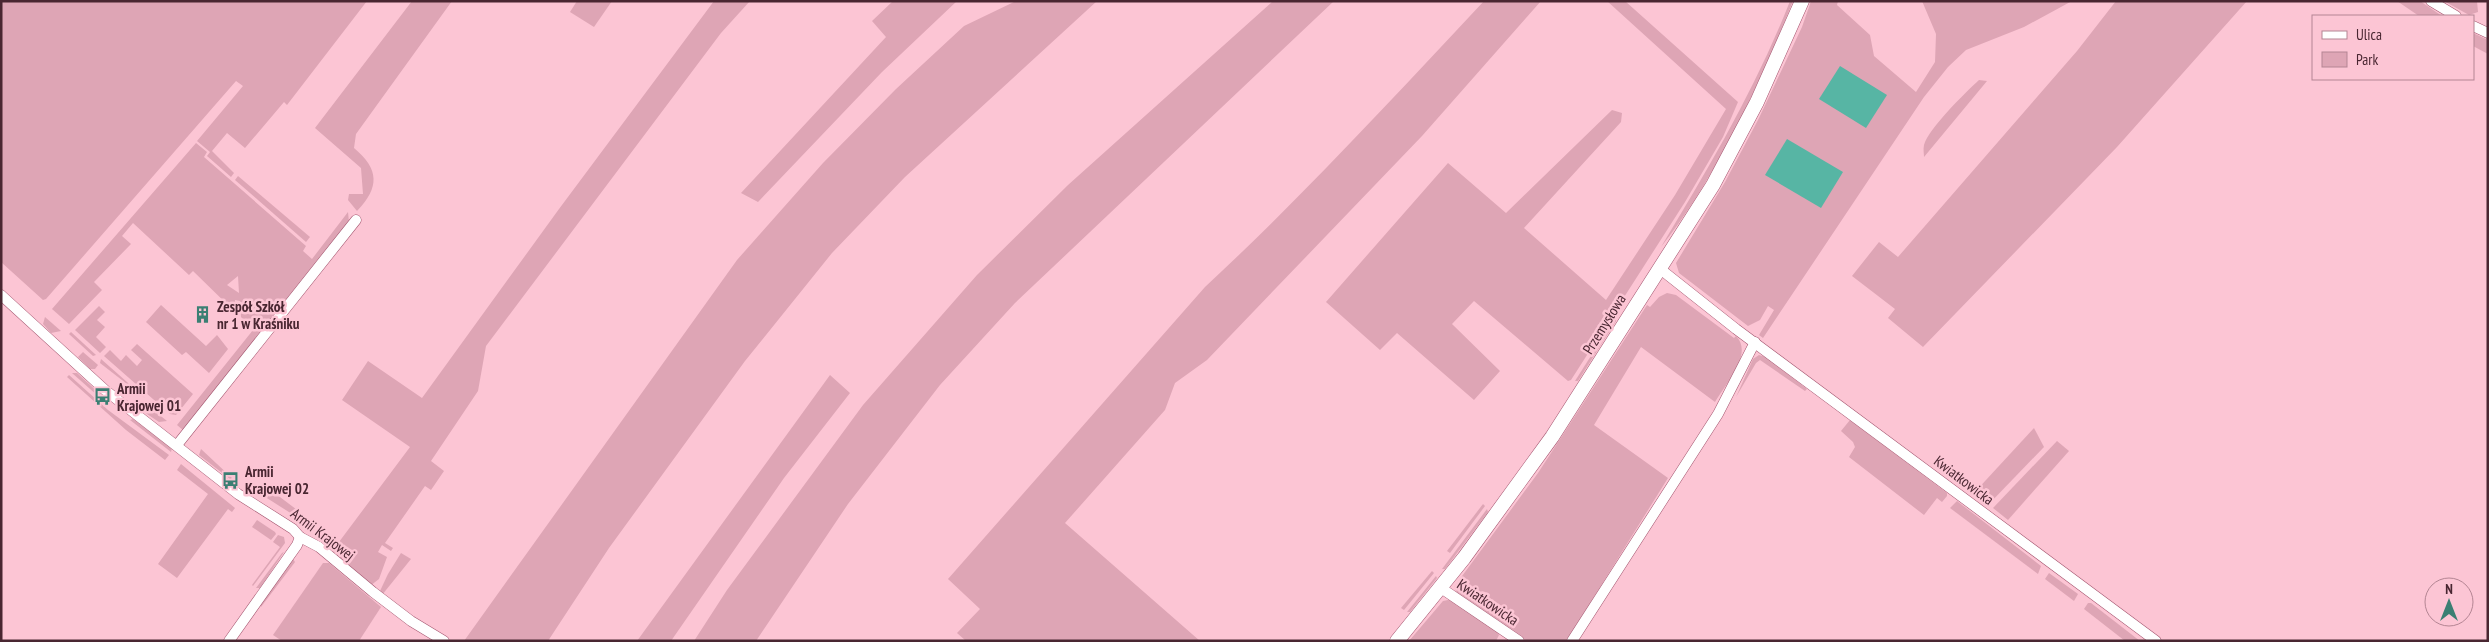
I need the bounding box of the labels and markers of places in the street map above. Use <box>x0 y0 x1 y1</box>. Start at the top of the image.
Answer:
place label: Zespół Szkół nr 1 w Kraśniku <box>217 297 300 333</box>
building icon: Zespół Szkół nr 1 w Kraśniku <box>193 305 213 325</box>
place label: Armii Krajowej 01 <box>116 379 181 415</box>
bus stop icon: Armii Krajowej 01 <box>93 387 113 407</box>
place label: Armii Krajowej 02 <box>244 462 309 498</box>
bus stop icon: Armii Krajowej 02 <box>221 470 241 490</box>

